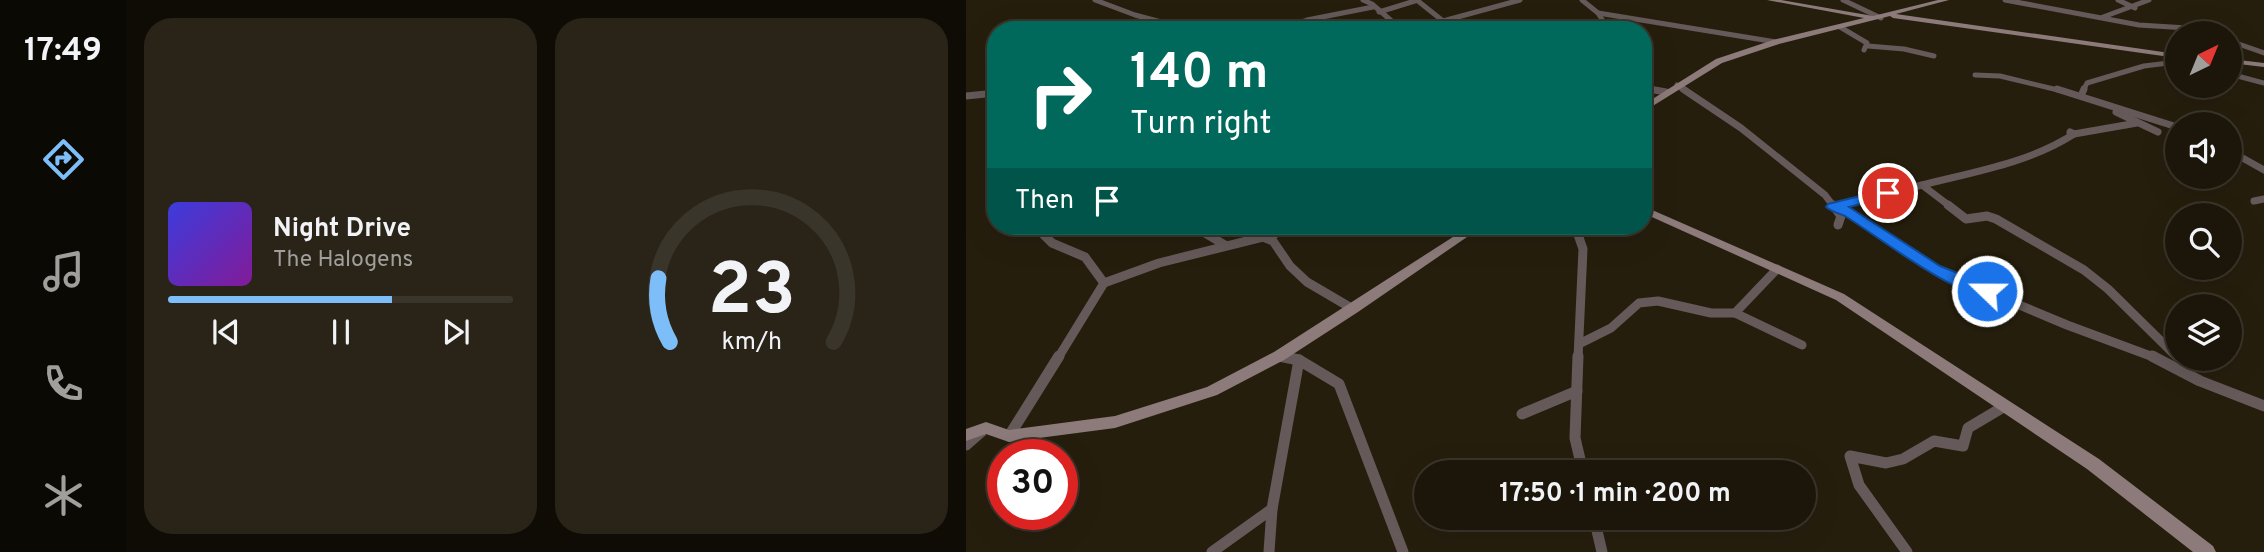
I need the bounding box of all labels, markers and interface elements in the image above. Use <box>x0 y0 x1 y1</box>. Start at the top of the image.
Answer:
north arrow <box>2165 21 2242 98</box>
map controls <box>2165 21 2242 371</box>
text: 17:49 <box>24 32 102 72</box>
text: 140 m <box>1130 44 1269 106</box>
icon: right <box>1015 49 1106 140</box>
text: Turn right <box>1130 105 1272 145</box>
button: sound <box>2165 112 2242 189</box>
icon: directions <box>39 135 88 184</box>
pin <box>1858 163 1918 223</box>
icon: arrive <box>1869 174 1907 212</box>
icon: arrive <box>1088 182 1126 220</box>
text: Then <box>1015 185 1074 218</box>
button: search <box>2165 203 2242 280</box>
text: Night Drive <box>273 213 411 246</box>
text: The Halogens <box>273 246 413 275</box>
icon: music <box>39 247 88 296</box>
text: 23 <box>707 248 796 340</box>
position arrow <box>1950 254 2024 328</box>
button: layers <box>2165 294 2242 371</box>
icon: previous <box>207 313 245 351</box>
icon: pause <box>322 313 360 351</box>
icon: next <box>437 313 475 351</box>
text: km/h <box>721 327 782 359</box>
icon: phone <box>39 359 88 408</box>
speed limit sign: 30 <box>987 439 1078 530</box>
icon: climate <box>39 471 88 520</box>
text: 17:50 · 1 min · 200 m <box>1499 478 1731 511</box>

